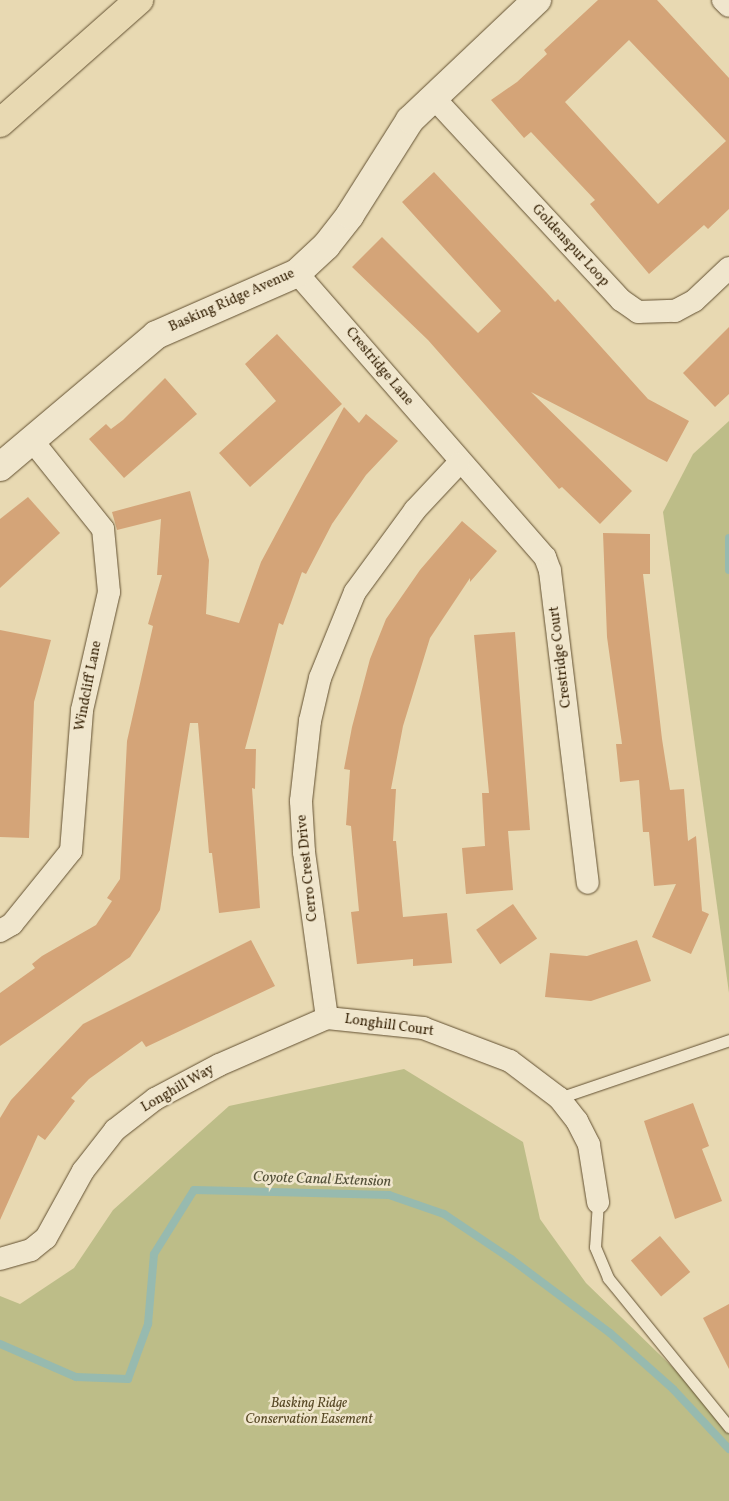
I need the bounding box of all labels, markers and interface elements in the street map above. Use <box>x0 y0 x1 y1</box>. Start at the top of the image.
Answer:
street label: Goldenspur Loop <box>528 202 612 290</box>
street label: Basking Ridge Avenue <box>167 266 297 336</box>
street label: Crestridge Lane <box>341 324 417 410</box>
street label: Crestridge Court <box>546 605 576 709</box>
street label: Windcliff Lane <box>72 640 106 732</box>
street label: Cerro Crest Drive <box>294 814 322 922</box>
street label: Longhill Court <box>343 1011 435 1041</box>
street label: Longhill Way <box>138 1061 218 1117</box>
water label: Coyote Canal Extension <box>253 1169 391 1191</box>
park label: Basking Ridge Conservation Easement <box>245 1396 373 1428</box>

